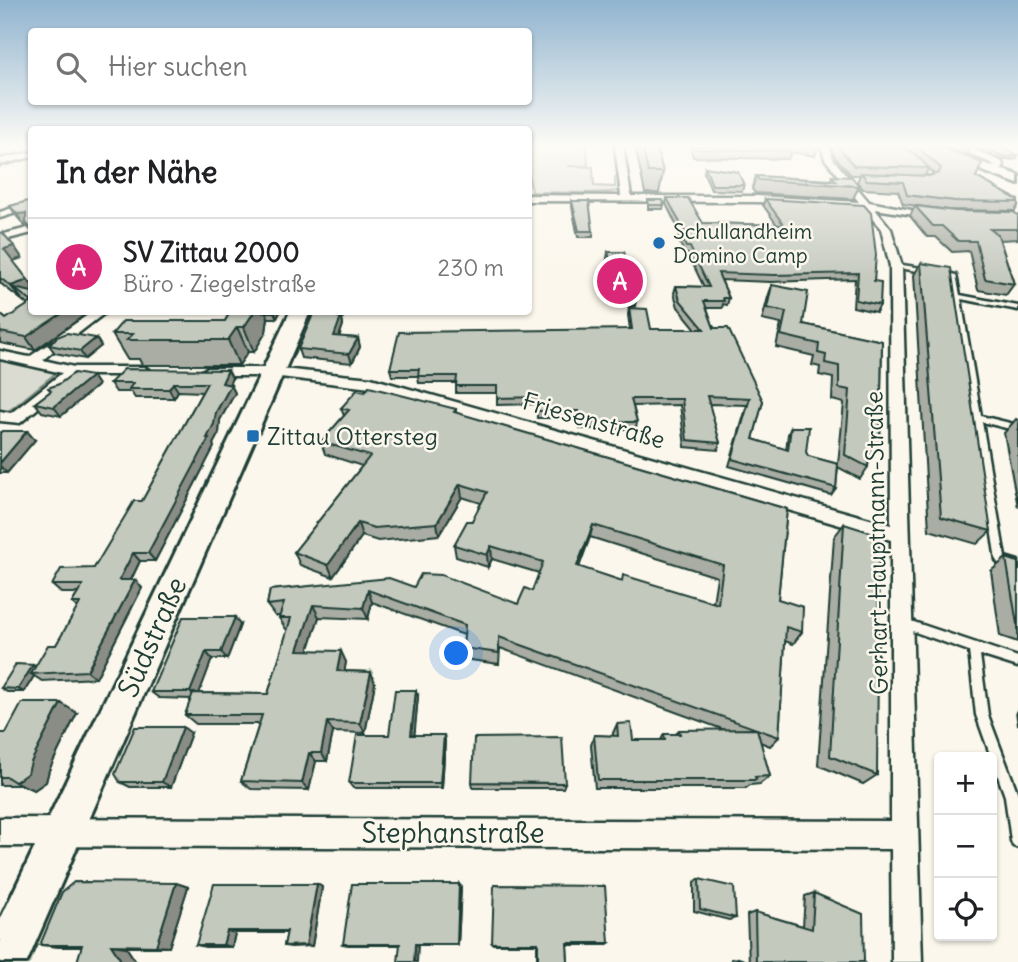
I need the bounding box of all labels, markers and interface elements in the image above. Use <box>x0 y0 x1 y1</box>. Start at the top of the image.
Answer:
search box <box>28 28 532 105</box>
icon: search <box>52 48 90 86</box>
text: Hier suchen <box>108 50 248 83</box>
text: In der Nähe <box>56 153 218 191</box>
place label: Schullandheim Domino Camp <box>673 218 812 269</box>
marker: Schullandheim Domino Camp <box>651 235 667 251</box>
text: SV Zittau 2000 <box>123 236 300 269</box>
text: A <box>72 253 86 282</box>
text: 230 m <box>438 253 504 282</box>
pin: A <box>597 255 643 307</box>
text: Büro · Ziegelstraße <box>123 269 316 298</box>
street label: Friesenstraße <box>519 385 669 455</box>
street label: Gerhart-Hauptmann-Straße <box>858 391 894 695</box>
place label: Zittau Ottersteg <box>267 421 438 451</box>
marker: Zittau Ottersteg <box>245 428 261 444</box>
street label: Südstraße <box>110 571 194 703</box>
your location <box>439 636 473 670</box>
map controls <box>934 752 997 941</box>
button: + <box>934 752 997 815</box>
street label: Stephanstraße <box>361 815 545 851</box>
button: − <box>934 815 997 878</box>
button: locate <box>934 878 997 941</box>

